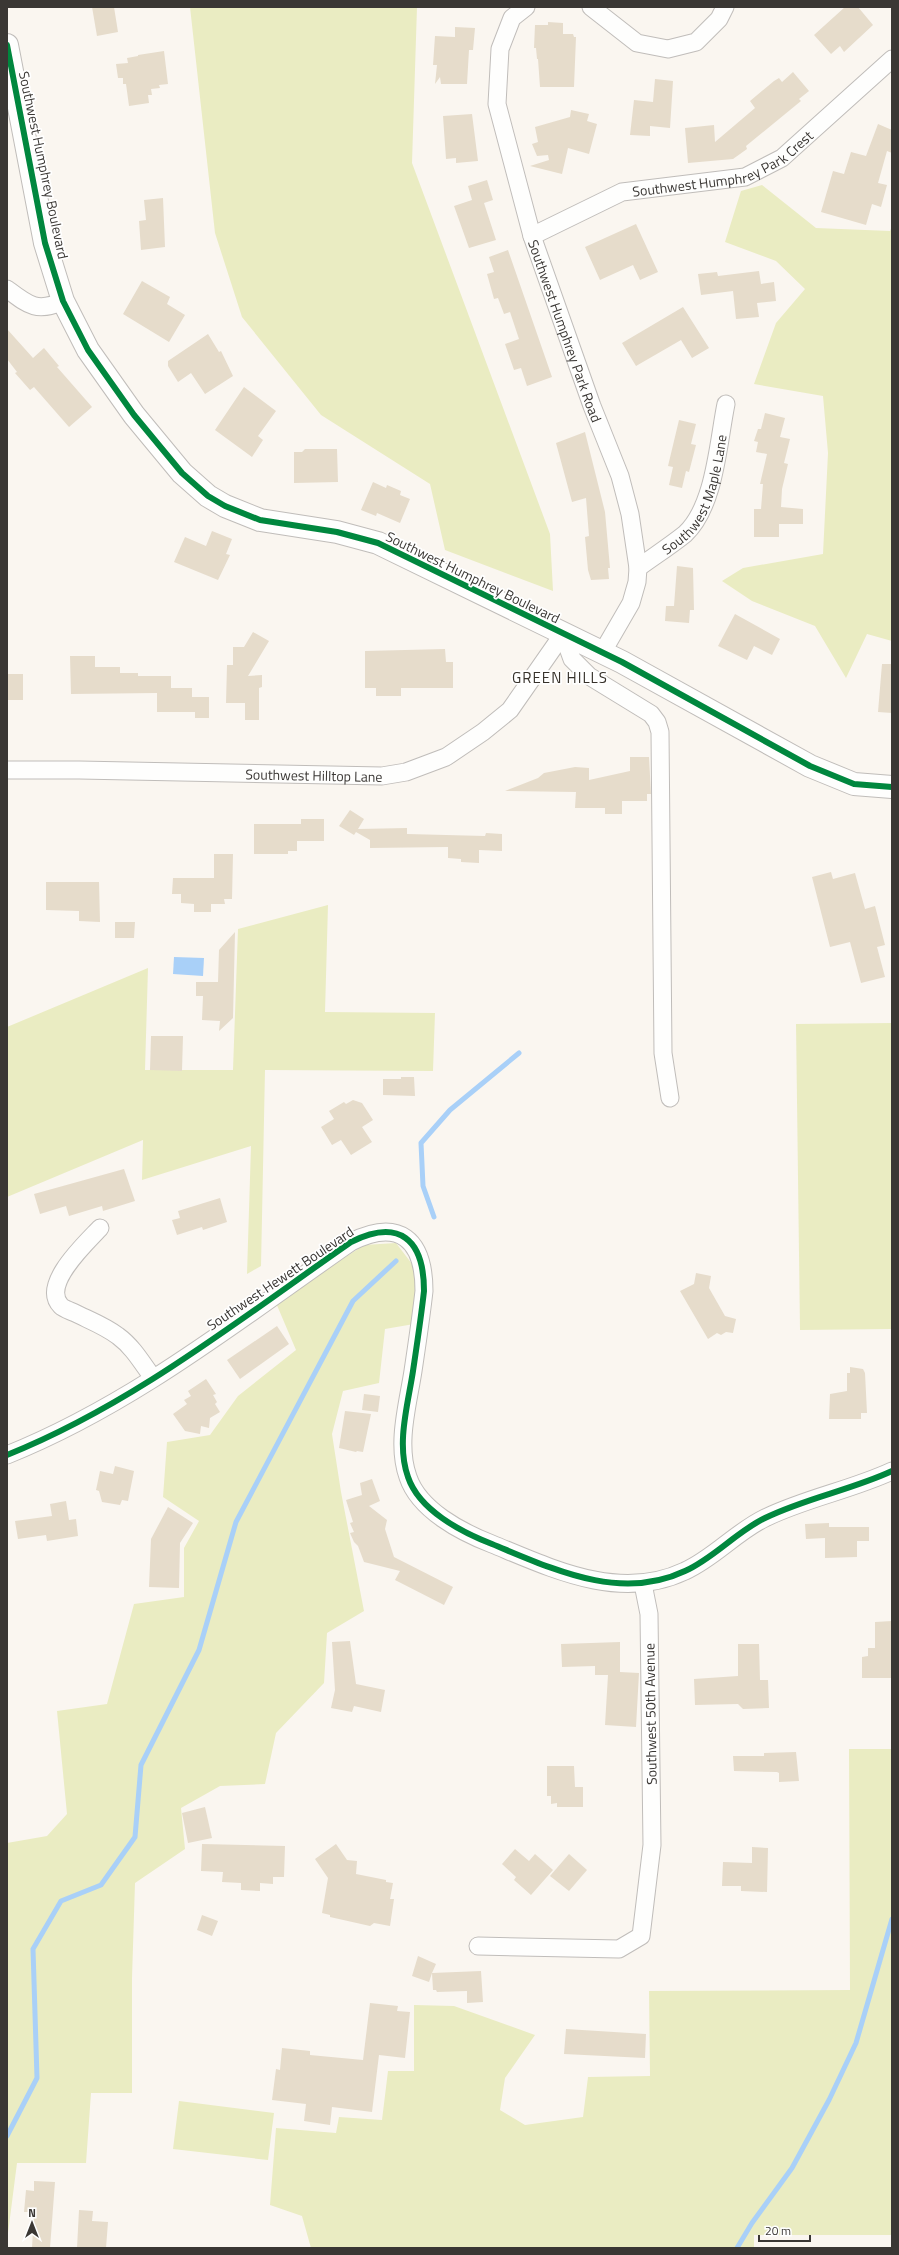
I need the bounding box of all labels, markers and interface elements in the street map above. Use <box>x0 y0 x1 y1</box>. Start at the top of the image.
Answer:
street label: Southwest Humphrey Boulevard <box>14 69 74 261</box>
street label: Southwest Humphrey Park Crest <box>631 125 817 201</box>
street label: Southwest Humphrey Park Road <box>523 236 608 425</box>
street label: Southwest Maple Lane <box>657 433 731 559</box>
street label: Southwest Humphrey Boulevard <box>382 526 564 628</box>
district label: GREEN HILLS <box>512 666 608 689</box>
street label: Southwest Hilltop Lane <box>245 763 383 787</box>
street label: Southwest Hewett Boulevard <box>202 1221 358 1335</box>
street label: Southwest 50th Avenue <box>638 1643 662 1785</box>
north arrow <box>12 2203 52 2243</box>
text: N <box>28 2205 36 2221</box>
scale bar <box>759 2217 810 2243</box>
text: 20 m <box>765 2221 791 2240</box>

